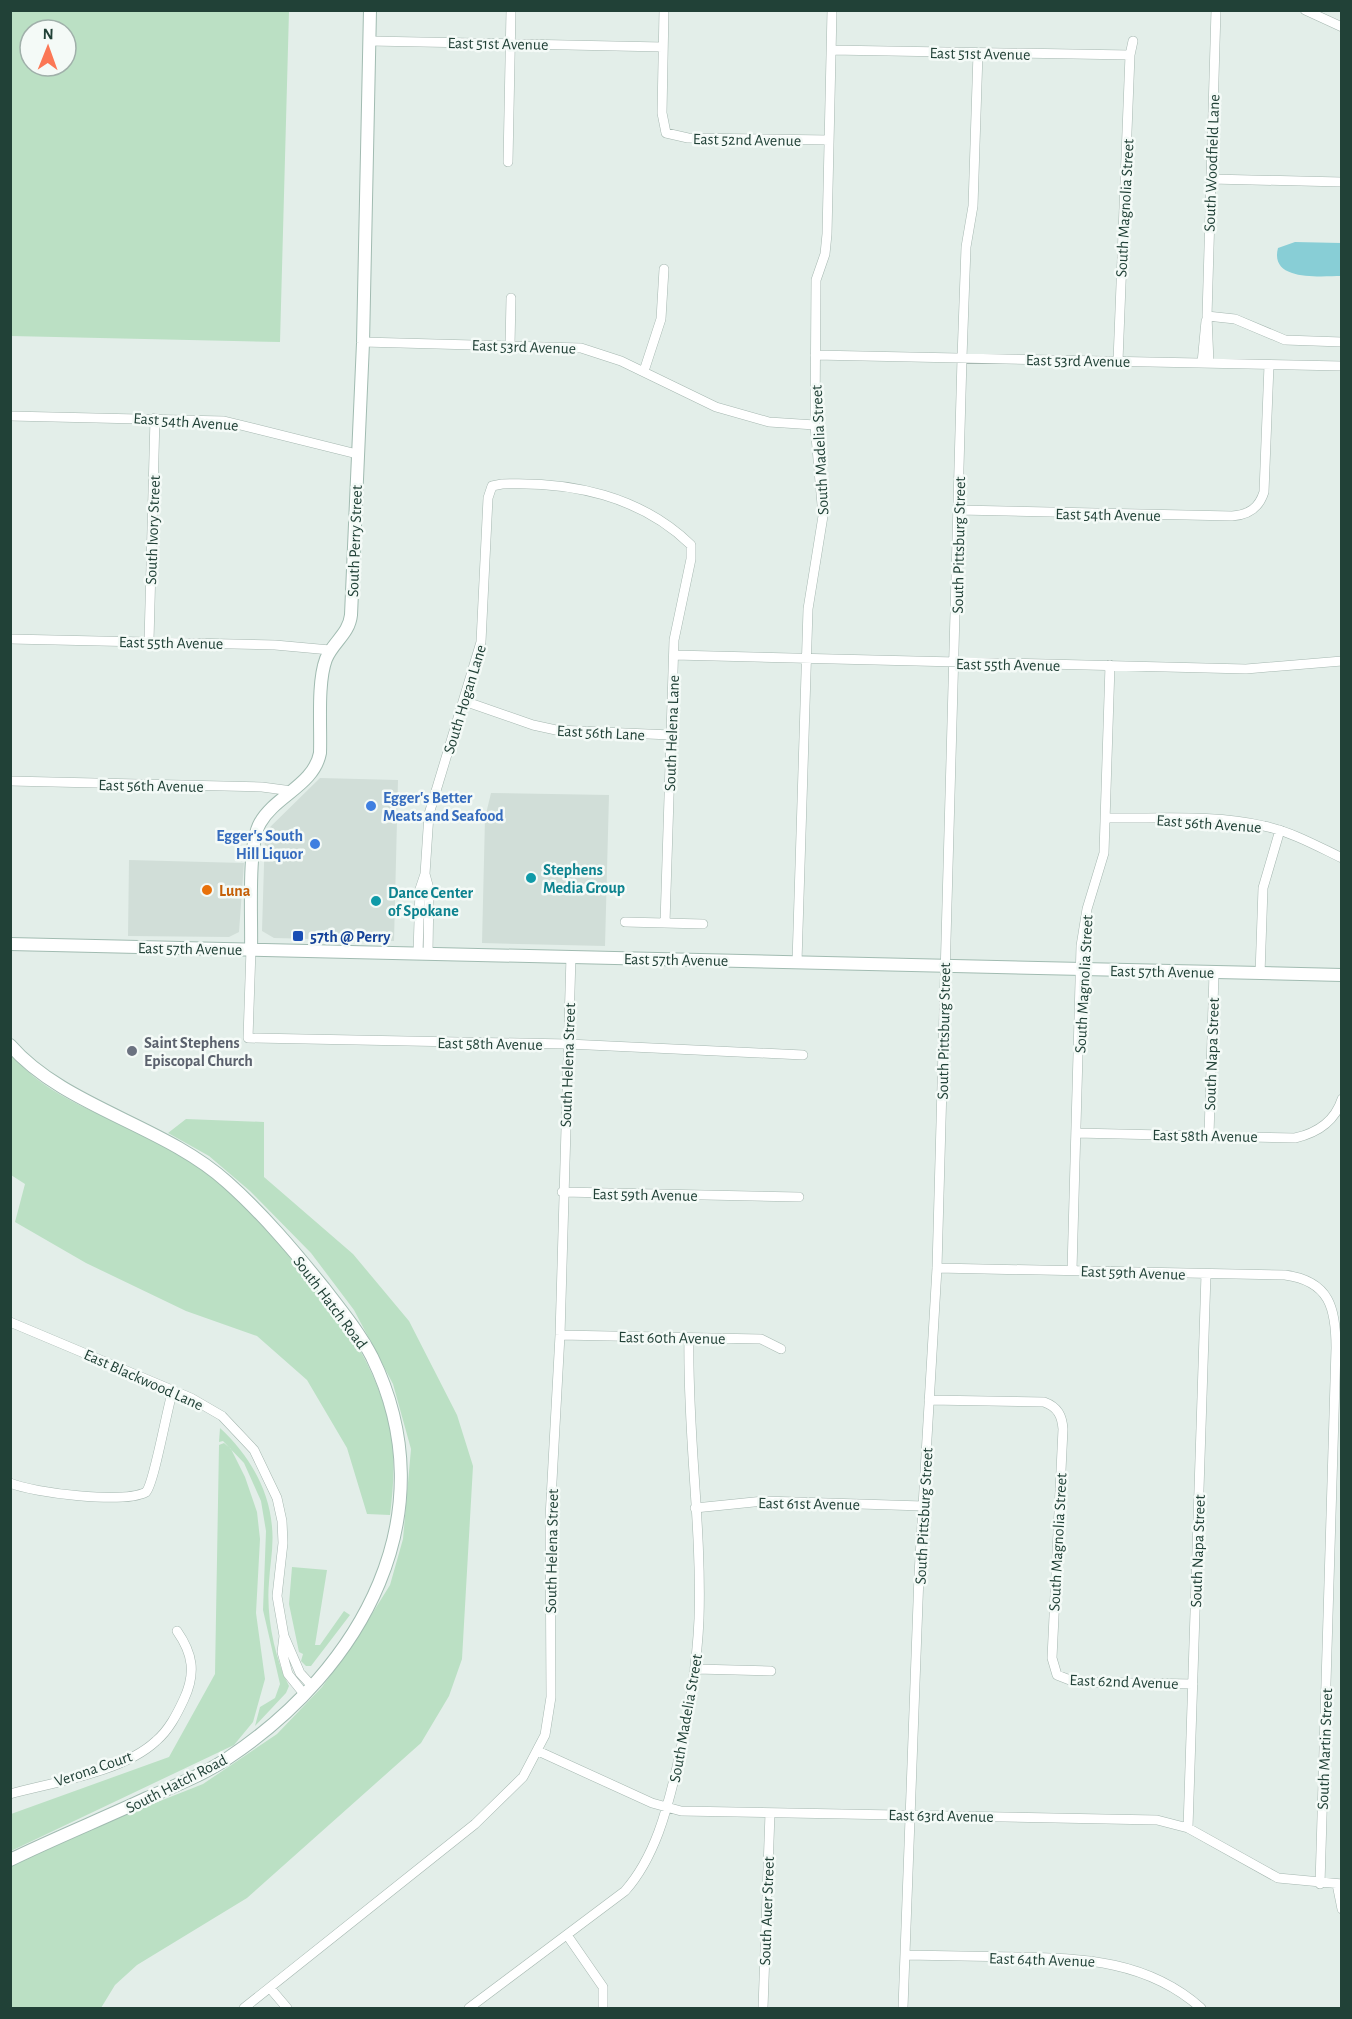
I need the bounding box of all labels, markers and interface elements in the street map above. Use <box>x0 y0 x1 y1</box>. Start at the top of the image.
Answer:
north arrow <box>18 18 78 78</box>
text: N <box>43 26 54 42</box>
street label: East 51st Avenue <box>447 35 549 53</box>
street label: East 51st Avenue <box>929 45 1031 63</box>
street label: South Woodfield Lane <box>1202 94 1222 232</box>
street label: East 52nd Avenue <box>693 131 801 149</box>
street label: South Magnolia Street <box>1113 138 1137 278</box>
street label: East 53rd Avenue <box>471 337 576 357</box>
street label: East 53rd Avenue <box>1026 352 1130 370</box>
street label: South Madelia Street <box>809 384 831 515</box>
street label: East 54th Avenue <box>133 410 239 434</box>
street label: South Ivory Street <box>143 475 164 585</box>
street label: South Pittsburg Street <box>950 476 968 614</box>
street label: South Perry Street <box>345 485 366 597</box>
street label: East 54th Avenue <box>1055 506 1161 524</box>
street label: East 55th Avenue <box>119 634 223 652</box>
street label: South Hogan Lane <box>441 643 489 756</box>
street label: East 55th Avenue <box>956 656 1060 674</box>
street label: South Helena Lane <box>662 675 682 792</box>
street label: East 56th Lane <box>556 723 645 743</box>
street label: East 56th Avenue <box>98 777 204 795</box>
place label: Egger's Better Meats and Seafood <box>383 790 504 824</box>
marker: Egger's Better Meats and Seafood <box>364 799 378 813</box>
street label: East 56th Avenue <box>1156 812 1262 836</box>
place label: Egger's South Hill Liquor <box>216 828 303 862</box>
marker: Egger's South Hill Liquor <box>308 837 322 851</box>
place label: Stephens Media Group <box>543 862 625 896</box>
marker: Stephens Media Group <box>524 871 538 885</box>
marker: Luna <box>200 883 214 897</box>
place label: Luna <box>219 883 251 899</box>
place label: Dance Center of Spokane <box>388 885 473 919</box>
marker: Dance Center of Spokane <box>369 894 383 908</box>
street label: South Magnolia Street <box>1072 914 1096 1054</box>
marker: 57th @ Perry <box>291 929 305 943</box>
place label: 57th @ Perry <box>310 929 391 946</box>
street label: East 57th Avenue <box>138 940 242 958</box>
street label: East 57th Avenue <box>624 951 728 969</box>
street label: South Pittsburg Street <box>935 962 953 1100</box>
street label: East 57th Avenue <box>1110 963 1214 981</box>
street label: South Napa Street <box>1202 997 1222 1111</box>
street label: South Helena Street <box>558 1002 578 1128</box>
place label: Saint Stephens Episcopal Church <box>144 1035 253 1069</box>
street label: East 58th Avenue <box>437 1035 543 1053</box>
marker: Saint Stephens Episcopal Church <box>125 1044 139 1058</box>
street label: East 58th Avenue <box>1152 1127 1258 1145</box>
street label: East 59th Avenue <box>592 1186 698 1204</box>
street label: South Hatch Road <box>290 1253 370 1352</box>
street label: East 59th Avenue <box>1080 1263 1186 1283</box>
street label: East 60th Avenue <box>618 1329 726 1347</box>
street label: East Blackwood Lane <box>82 1346 206 1413</box>
street label: South Pittsburg Street <box>912 1447 936 1585</box>
street label: South Magnolia Street <box>1046 1472 1070 1612</box>
street label: South Helena Street <box>543 1489 561 1613</box>
street label: South Napa Street <box>1188 1494 1208 1608</box>
street label: East 61st Avenue <box>758 1495 860 1513</box>
street label: South Madelia Street <box>667 1653 705 1784</box>
street label: East 62nd Avenue <box>1069 1672 1179 1692</box>
street label: South Martin Street <box>1315 1688 1335 1810</box>
street label: Verona Court <box>52 1748 134 1790</box>
street label: South Hatch Road <box>123 1752 230 1816</box>
street label: East 63rd Avenue <box>888 1807 994 1825</box>
street label: South Auer Street <box>757 1856 777 1966</box>
street label: East 64th Avenue <box>989 1950 1095 1970</box>

